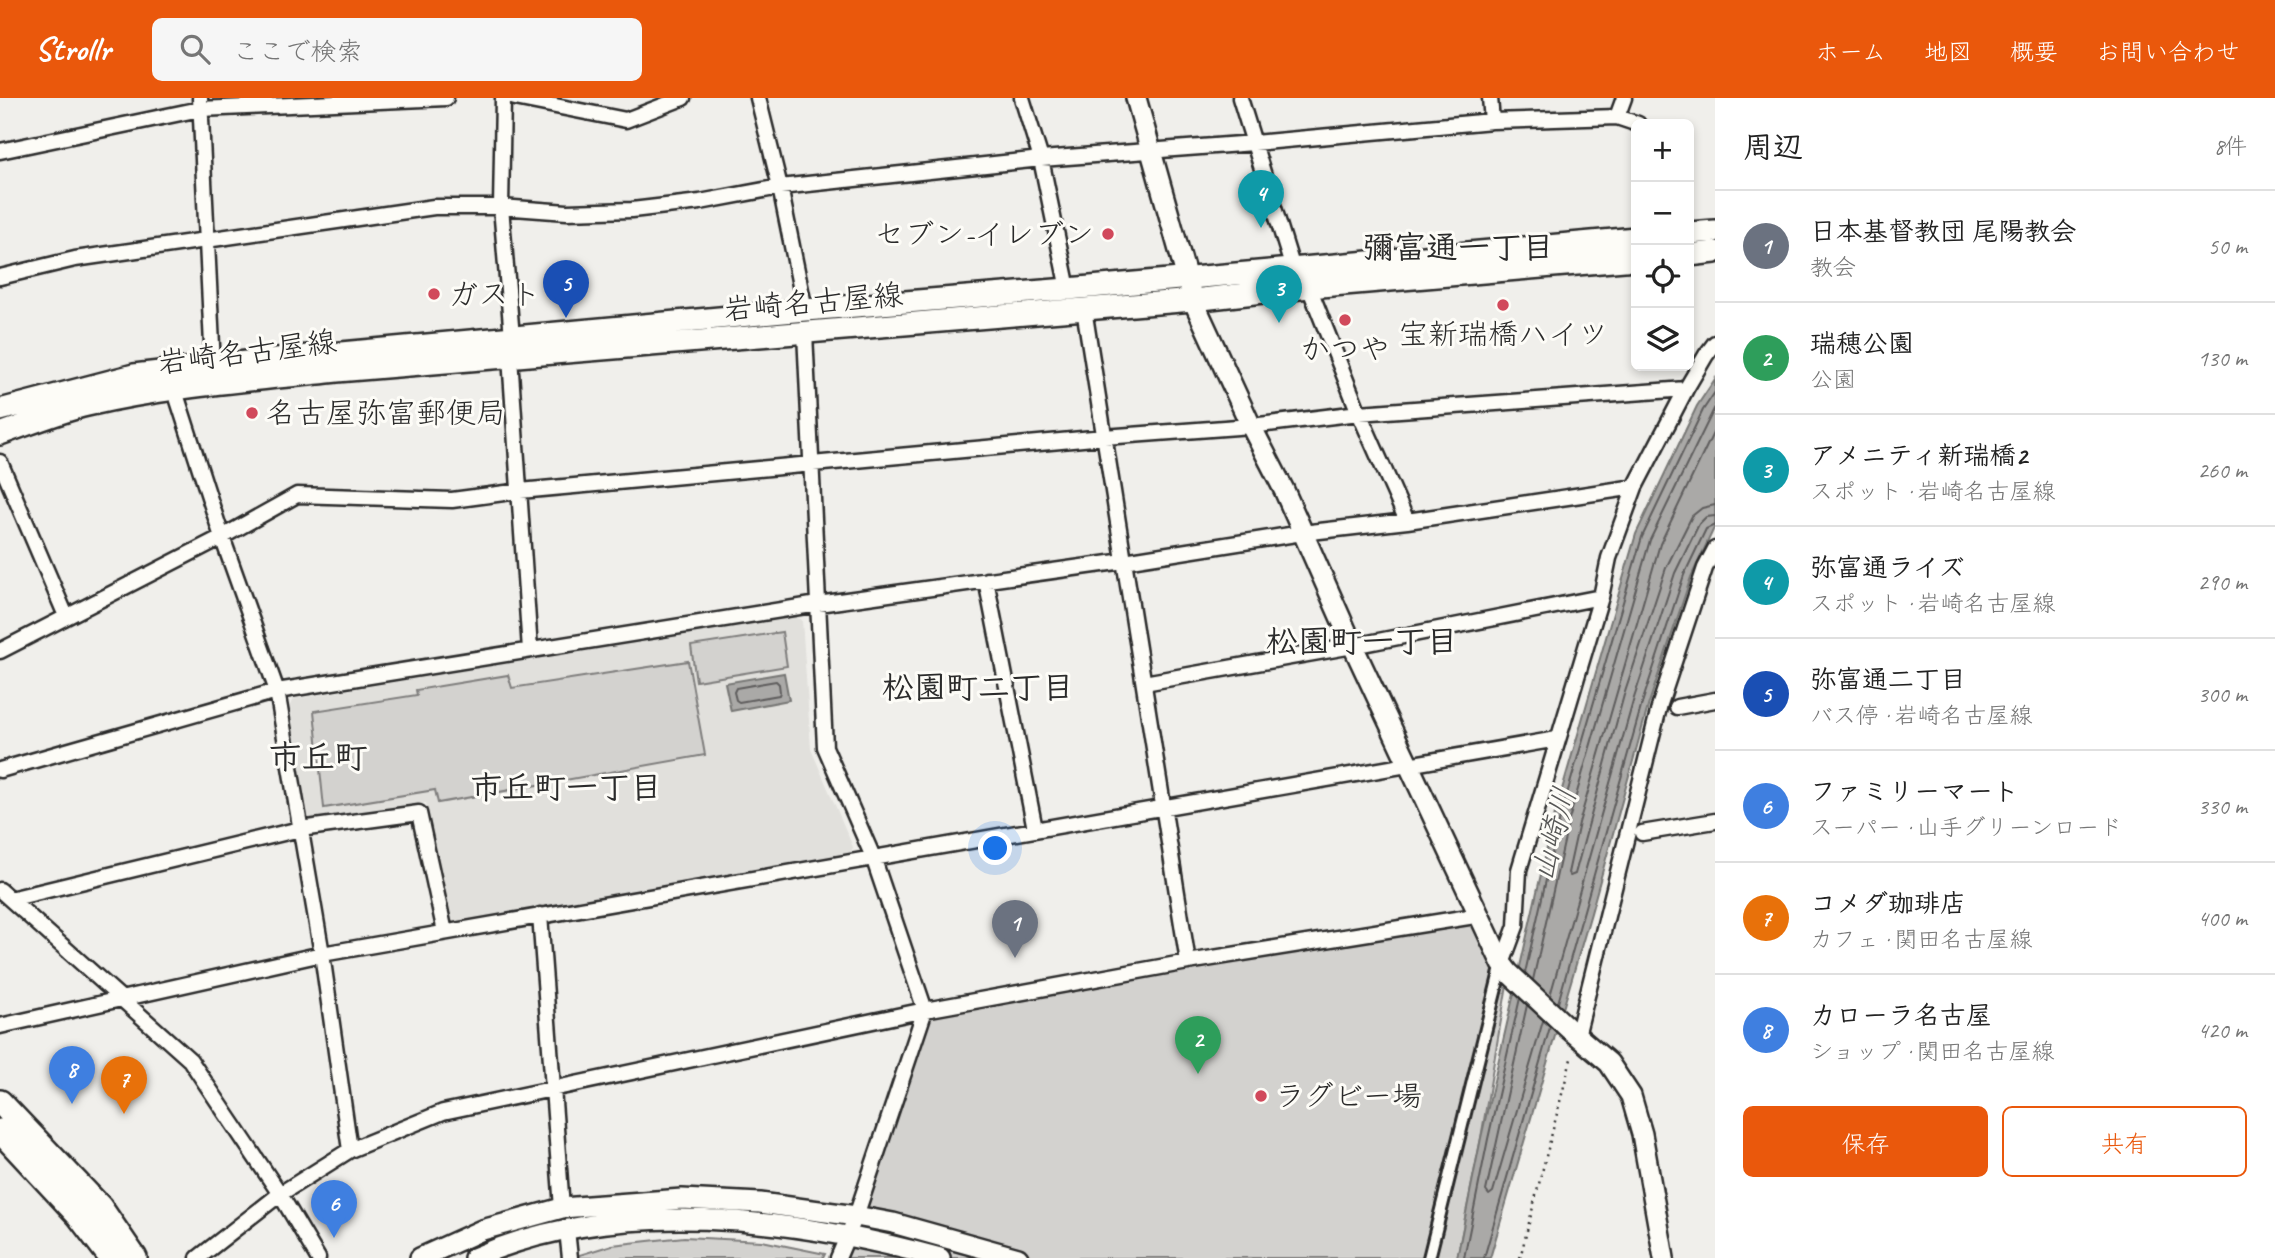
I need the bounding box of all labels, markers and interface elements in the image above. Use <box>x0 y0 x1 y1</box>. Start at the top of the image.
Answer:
search box <box>152 18 642 81</box>
text: Strollr <box>35 28 110 70</box>
icon: search <box>176 30 214 68</box>
text: ここで検索 <box>232 35 362 68</box>
text: ホーム <box>1815 37 1886 67</box>
text: 地図 <box>1924 37 1972 67</box>
text: 概要 <box>2010 37 2058 67</box>
text: お問い合わせ <box>2096 37 2240 67</box>
map controls <box>1631 119 1694 371</box>
button: + <box>1631 119 1694 182</box>
text: 周辺 <box>1743 128 1803 166</box>
text: 8件 <box>2214 132 2247 161</box>
pin: 4 <box>1238 170 1284 228</box>
button: − <box>1631 182 1694 245</box>
place label: セブン-イレブン <box>874 215 1094 253</box>
text: 日本基督教団 尾陽教会 <box>1810 215 2076 248</box>
marker: セブン-イレブン <box>1100 226 1116 242</box>
district label: 彌富通一丁目 <box>1362 227 1554 268</box>
text: 1 <box>1761 232 1771 261</box>
text: 50 m <box>2208 232 2247 261</box>
button: locate <box>1631 245 1694 308</box>
text: 教会 <box>1810 253 1856 282</box>
pin: 5 <box>543 260 589 318</box>
pin: 3 <box>1256 265 1302 323</box>
place label: ガスト <box>448 275 541 313</box>
street label: 岩崎名古屋線 <box>722 275 904 329</box>
marker: ガスト <box>426 286 442 302</box>
marker: 宝新瑞橋ハイツ <box>1495 297 1511 313</box>
button: layers <box>1631 308 1694 371</box>
marker: かつや <box>1337 312 1353 328</box>
place label: 宝新瑞橋ハイツ <box>1398 315 1608 353</box>
street label: 岩崎名古屋線 <box>155 322 339 382</box>
text: 瑞穂公園 <box>1810 327 1914 360</box>
place label: かつや <box>1300 330 1390 368</box>
text: 2 <box>1761 344 1771 373</box>
text: 130 m <box>2198 344 2247 373</box>
text: 公園 <box>1810 365 1856 394</box>
place label: 名古屋弥富郵便局 <box>266 394 506 432</box>
marker: 名古屋弥富郵便局 <box>244 405 260 421</box>
text: アメニティ新瑞橋2 <box>1810 439 2027 472</box>
text: 3 <box>1761 456 1771 485</box>
text: 260 m <box>2198 456 2247 485</box>
text: スポット · 岩崎名古屋線 <box>1810 477 2055 506</box>
text: 弥富通ライズ <box>1810 551 1964 584</box>
text: 4 <box>1761 568 1771 597</box>
text: 290 m <box>2198 568 2247 597</box>
text: スポット · 岩崎名古屋線 <box>1810 589 2055 618</box>
district label: 松園町一丁目 <box>1266 621 1458 662</box>
text: 弥富通二丁目 <box>1810 663 1966 696</box>
district label: 松園町二丁目 <box>882 667 1074 708</box>
text: 5 <box>1761 680 1771 709</box>
text: 300 m <box>2198 680 2247 709</box>
text: バス停 · 岩崎名古屋線 <box>1810 701 2032 730</box>
district label: 市丘町 <box>269 736 368 778</box>
district label: 市丘町一丁目 <box>470 767 662 808</box>
text: ファミリーマート <box>1810 775 2019 808</box>
water label: 山崎川 <box>1521 782 1586 886</box>
text: 6 <box>1761 792 1771 821</box>
text: 330 m <box>2198 792 2247 821</box>
text: スーパー · 山手グリーンロード <box>1810 813 2122 842</box>
your location <box>978 831 1012 865</box>
text: コメダ珈琲店 <box>1810 887 1966 920</box>
pin: 1 <box>992 900 1038 958</box>
text: 7 <box>1761 904 1771 933</box>
text: 400 m <box>2198 904 2247 933</box>
text: カフェ · 関田名古屋線 <box>1810 925 2032 954</box>
text: カローラ名古屋 <box>1810 999 1992 1032</box>
pin: 2 <box>1175 1016 1221 1074</box>
text: 8 <box>1761 1016 1771 1045</box>
text: 420 m <box>2198 1016 2247 1045</box>
text: ショップ · 関田名古屋線 <box>1810 1037 2055 1066</box>
pin: 8 <box>49 1046 95 1104</box>
pin: 7 <box>101 1056 147 1114</box>
place label: ラグビー場 <box>1275 1077 1422 1115</box>
marker: ラグビー場 <box>1253 1088 1269 1104</box>
button: 保存 <box>1743 1106 1988 1177</box>
button: 共有 <box>2002 1106 2247 1177</box>
pin: 6 <box>311 1180 357 1238</box>

